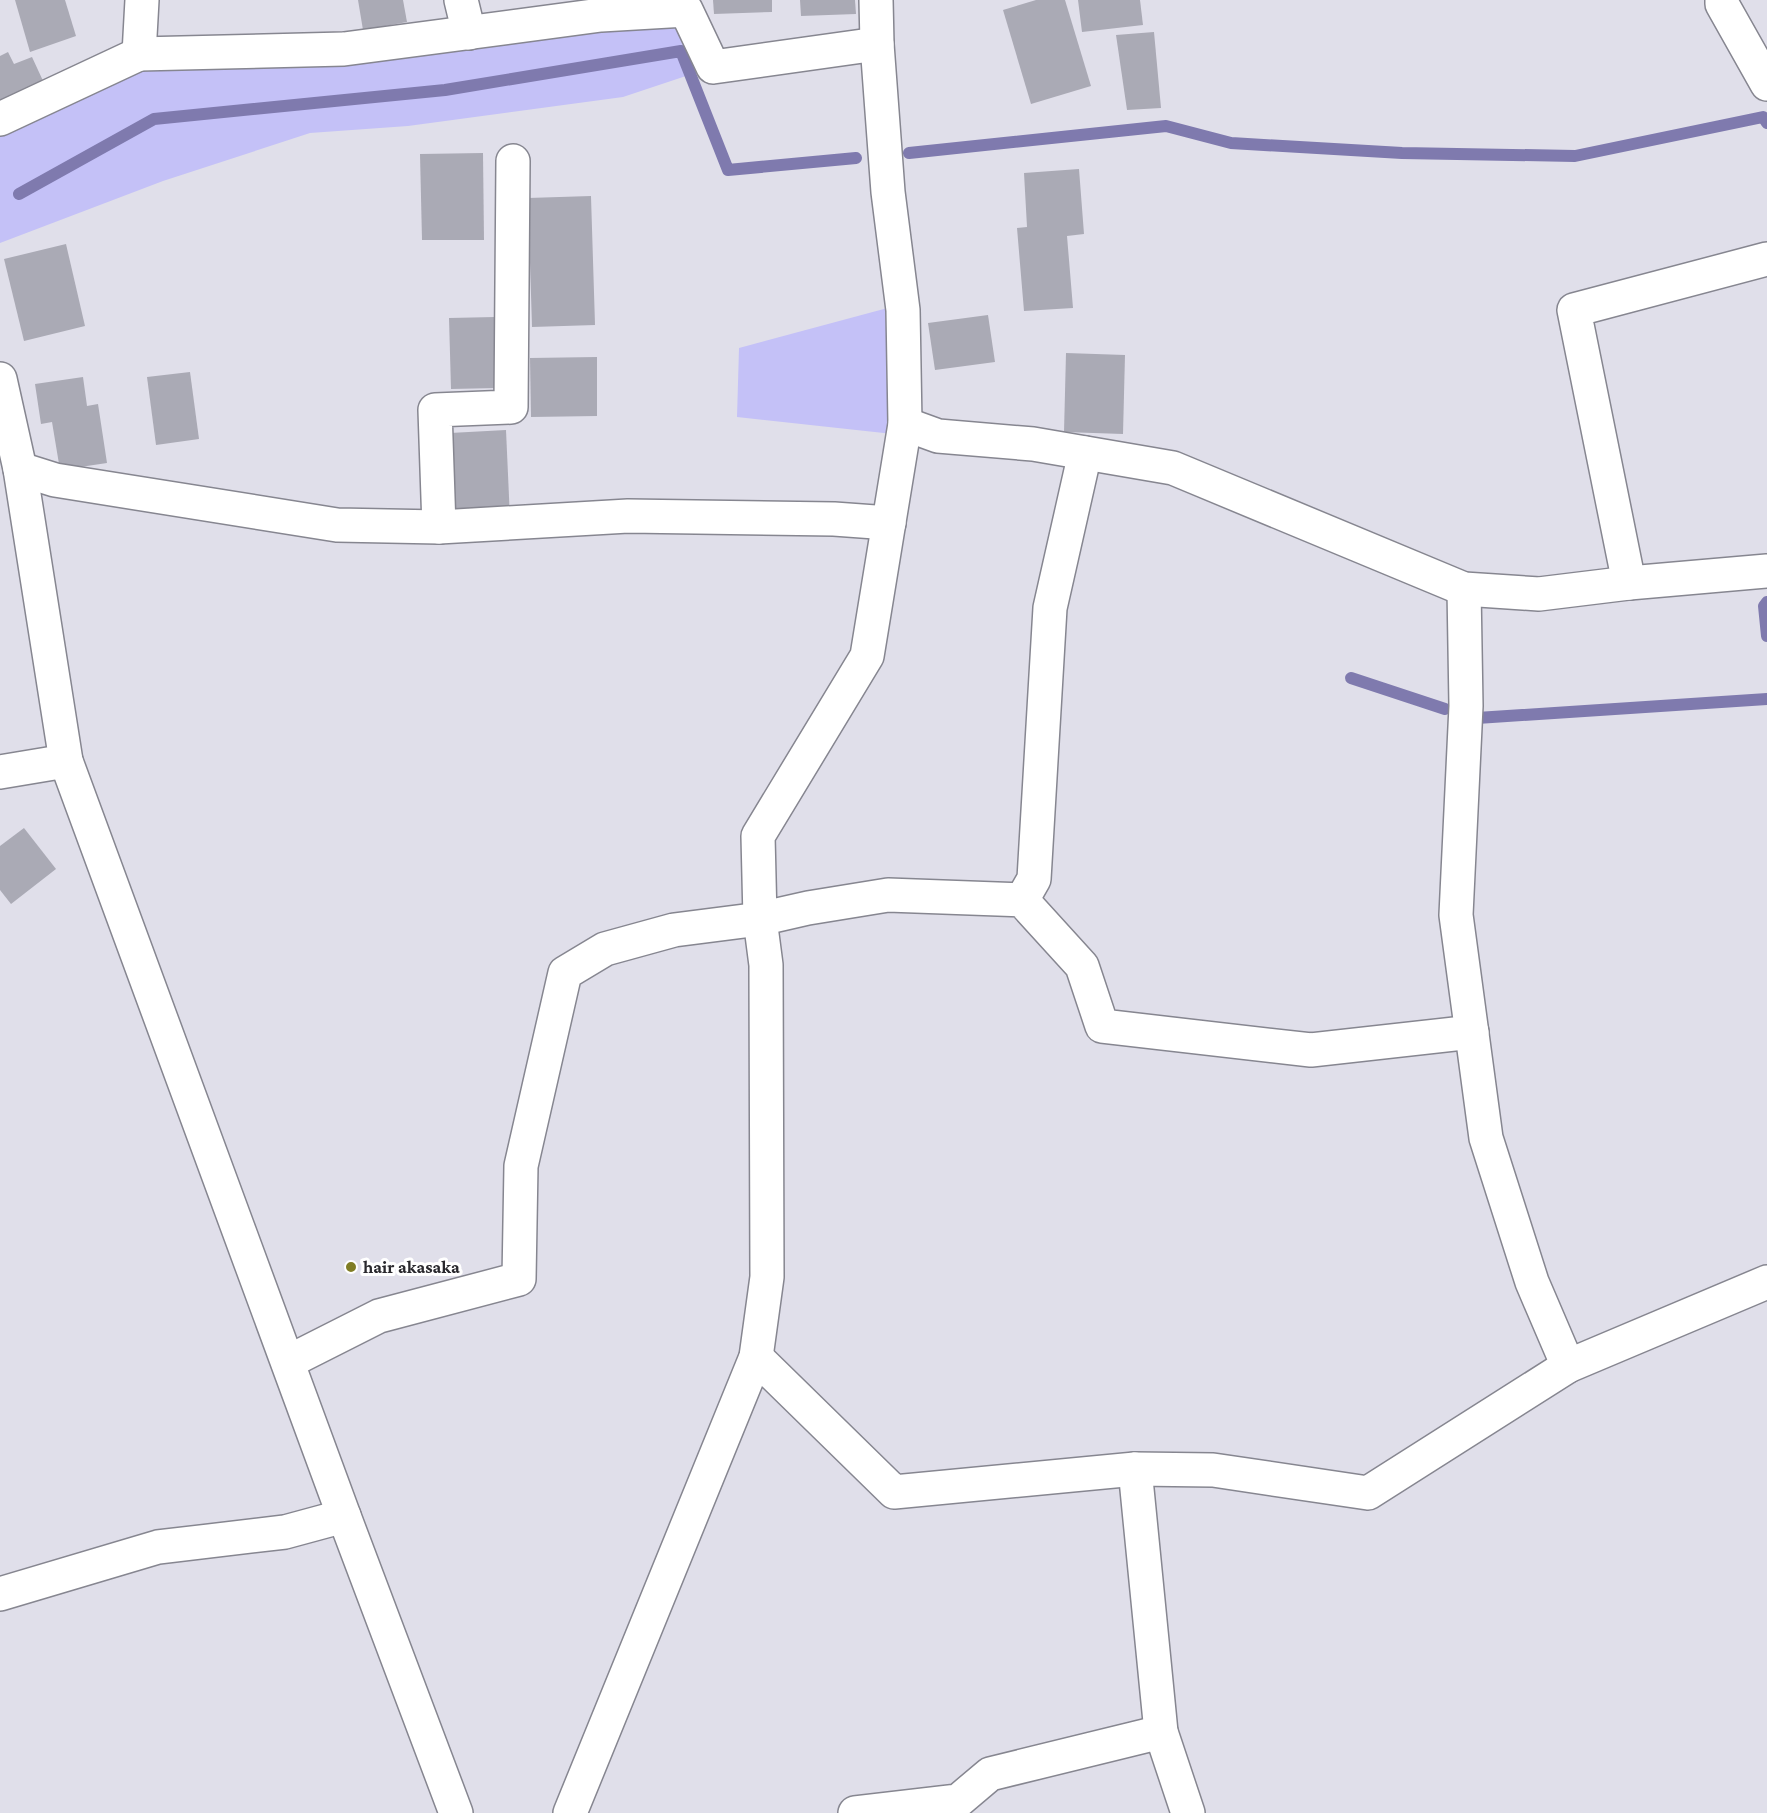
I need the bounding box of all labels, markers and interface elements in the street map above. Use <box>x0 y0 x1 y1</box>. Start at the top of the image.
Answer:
place label: hair akasaka <box>363 1257 460 1277</box>
marker: hair akasaka <box>344 1260 358 1274</box>

